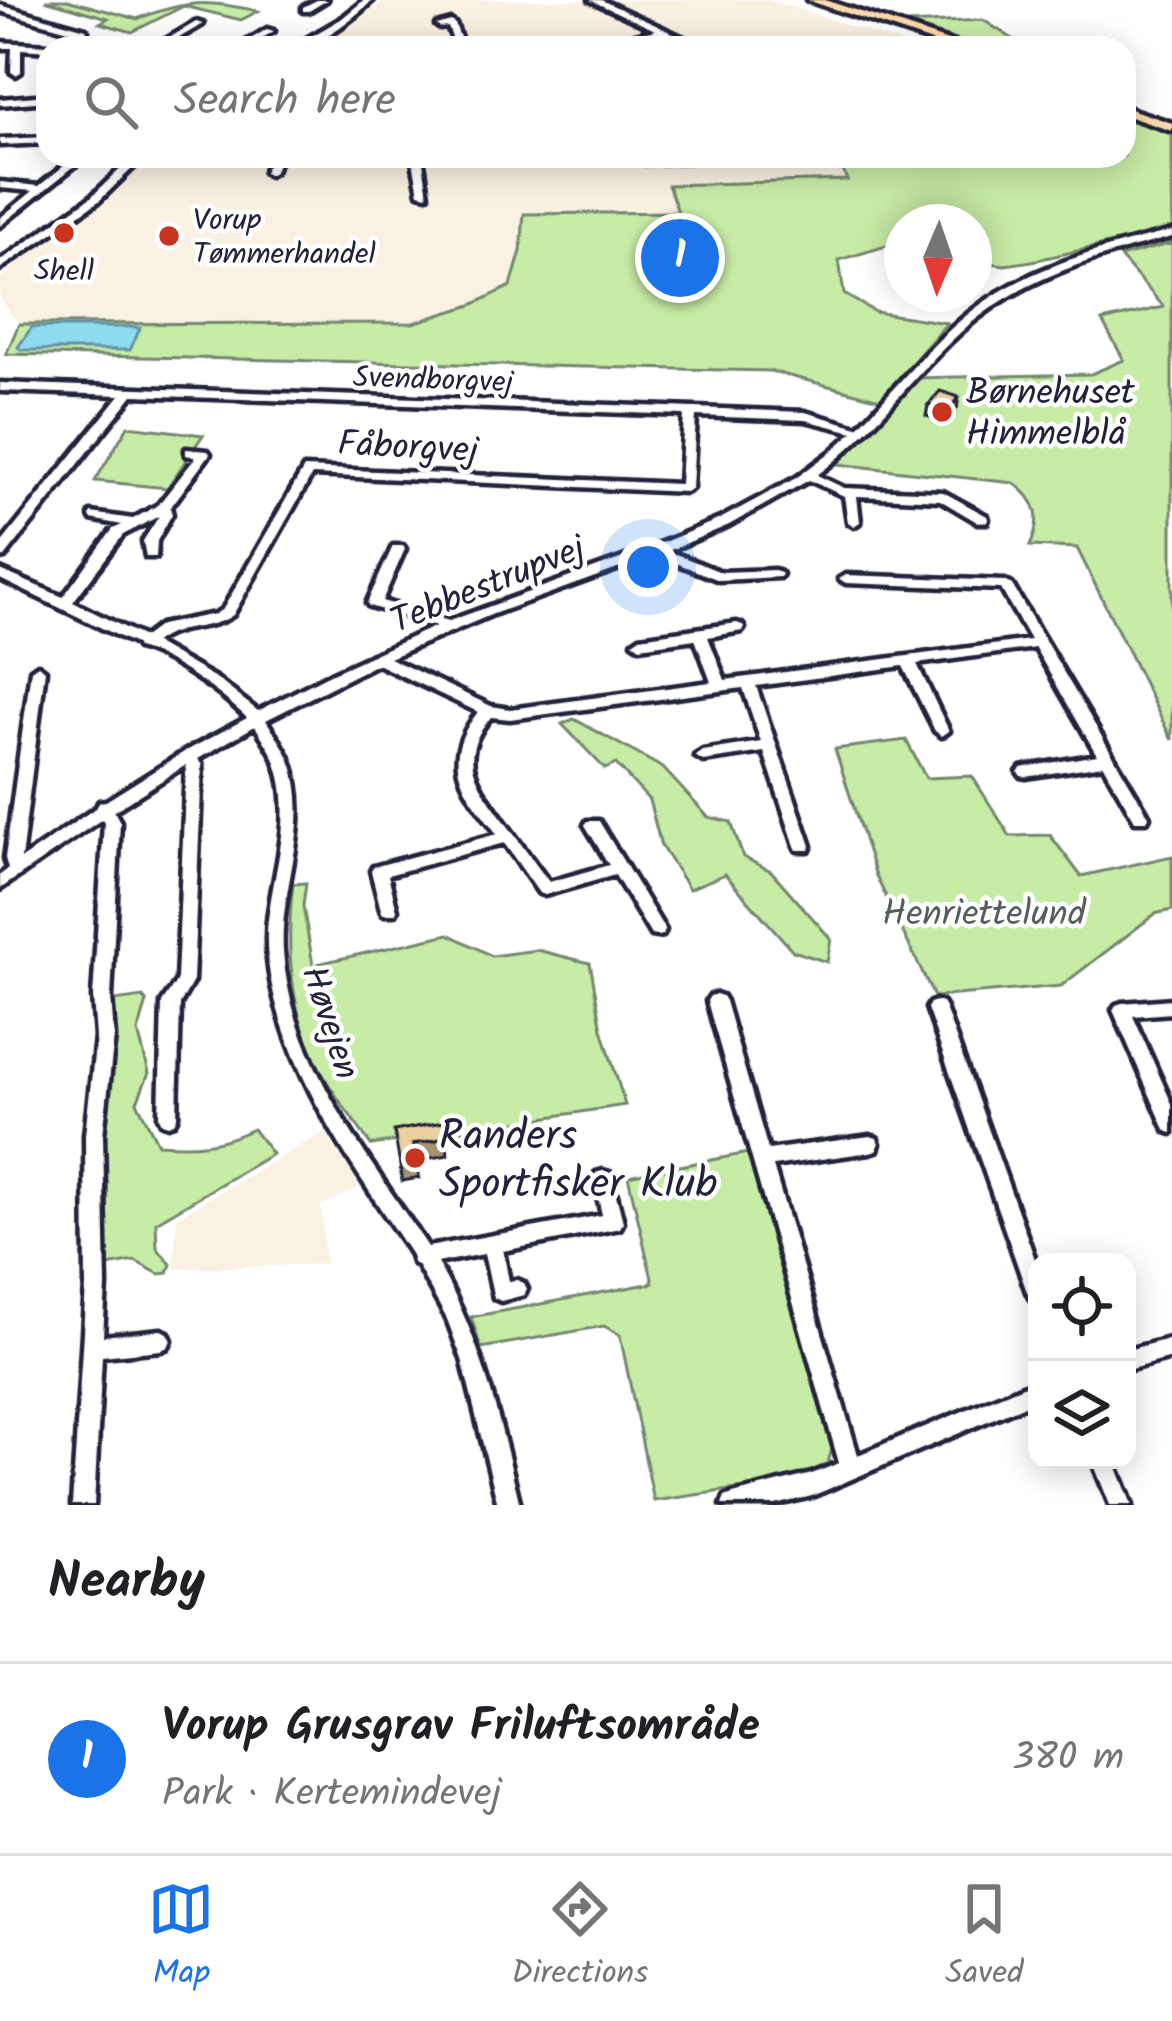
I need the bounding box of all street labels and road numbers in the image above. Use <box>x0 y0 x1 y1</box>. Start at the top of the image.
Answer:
street label: Svendborgvej <box>352 354 515 408</box>
street label: Fåborgvej <box>336 416 481 481</box>
street label: Tebbestrupvej <box>382 521 596 651</box>
street label: Høvejen <box>284 959 374 1087</box>

